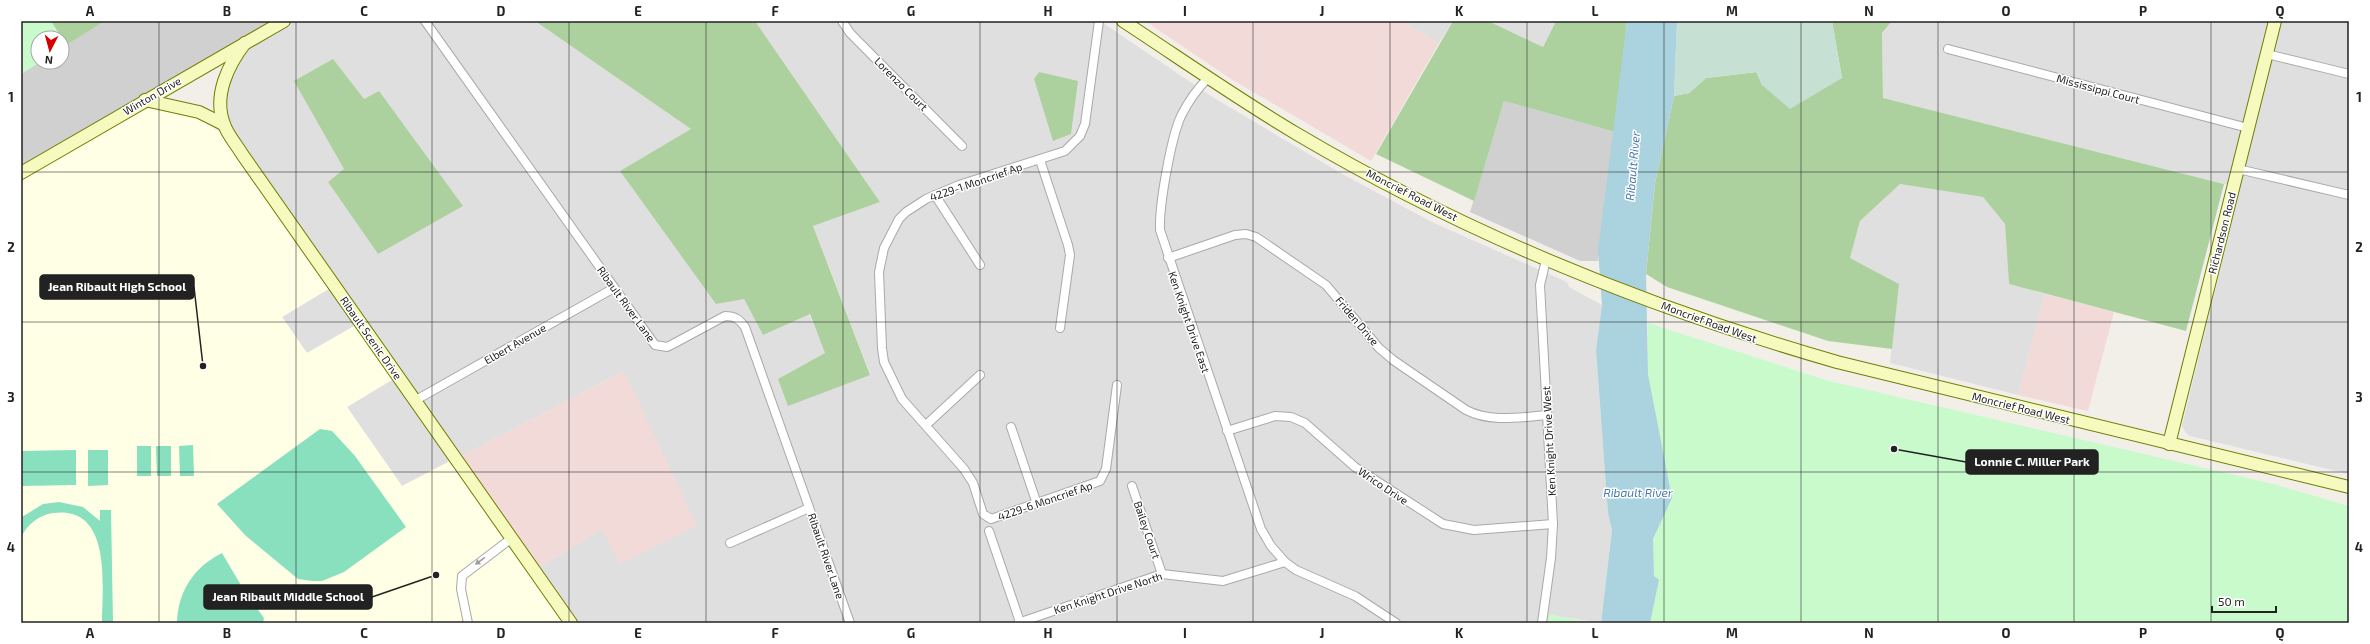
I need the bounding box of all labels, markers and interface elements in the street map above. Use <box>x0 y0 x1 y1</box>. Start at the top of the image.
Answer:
text: A <box>86 3 95 19</box>
text: B <box>223 3 231 19</box>
text: C <box>360 3 368 19</box>
text: D <box>497 3 506 19</box>
text: E <box>634 3 642 19</box>
text: F <box>771 3 779 19</box>
text: G <box>907 3 915 19</box>
text: H <box>1044 3 1053 19</box>
text: I <box>1183 3 1187 19</box>
text: J <box>1320 3 1324 19</box>
text: K <box>1455 3 1464 19</box>
text: L <box>1592 3 1599 19</box>
text: M <box>1726 3 1738 19</box>
text: N <box>1864 3 1874 19</box>
text: O <box>2002 3 2011 19</box>
text: P <box>2139 3 2147 19</box>
text: Q <box>2276 3 2285 20</box>
north arrow <box>30 30 70 70</box>
text: N <box>44 54 54 67</box>
street label: Lorenzo Court <box>872 54 931 113</box>
street label: Mississippi Court <box>2055 71 2141 106</box>
street label: Winton Drive <box>120 74 183 117</box>
text: 1 <box>8 89 14 105</box>
text: 1 <box>2356 89 2362 105</box>
water label: Ribault River <box>1622 130 1642 201</box>
street label: 4229-1 Moncrief Ap <box>928 160 1024 203</box>
street label: Moncrief Road West <box>1364 166 1460 223</box>
street label: Richardson Road <box>2205 191 2238 275</box>
text: 2 <box>7 239 15 255</box>
text: 2 <box>2355 239 2363 255</box>
street label: Ribault River Lane <box>595 264 658 344</box>
street label: Ken Knight Drive East <box>1166 269 1213 374</box>
callout: Jean Ribault High School <box>40 275 194 299</box>
text: Jean Ribault High School <box>48 279 186 293</box>
street label: Friden Drive <box>1333 293 1382 348</box>
street label: Ribault Scenic Drive <box>338 294 405 382</box>
street label: Moncrief Road West <box>1660 298 1759 345</box>
street label: Elbert Avenue <box>482 321 548 367</box>
street label: Ken Knight Drive West <box>1539 386 1558 496</box>
text: 3 <box>7 389 15 405</box>
street label: Moncrief Road West <box>1971 389 2072 426</box>
text: 3 <box>2355 389 2363 405</box>
callout: Lonnie C. Miller Park <box>1966 450 2098 474</box>
text: Lonnie C. Miller Park <box>1974 454 2090 468</box>
street label: Wrico Drive <box>1356 464 1411 507</box>
street label: 4229-6 Moncrief Ap <box>996 478 1094 523</box>
water label: Ribault River <box>1603 485 1673 499</box>
street label: Bailey Court <box>1132 499 1163 560</box>
street label: Ribault River Lane <box>806 511 847 600</box>
text: 4 <box>7 539 15 555</box>
text: 4 <box>2355 539 2363 555</box>
one-way arrow <box>475 557 486 565</box>
street label: Ken Knight Drive North <box>1052 569 1164 616</box>
callout: Jean Ribault Middle School <box>204 585 372 609</box>
scale bar <box>2212 588 2276 614</box>
text: Jean Ribault Middle School <box>212 589 364 603</box>
text: 50 m <box>2218 594 2245 608</box>
text: A <box>86 625 95 641</box>
text: B <box>223 625 231 641</box>
text: C <box>360 625 368 641</box>
text: D <box>497 625 506 641</box>
text: E <box>634 625 642 641</box>
text: F <box>771 625 779 641</box>
text: G <box>907 625 915 641</box>
text: H <box>1044 625 1053 641</box>
text: I <box>1183 625 1187 641</box>
text: J <box>1320 625 1324 641</box>
text: K <box>1455 625 1464 641</box>
text: L <box>1592 625 1599 641</box>
text: M <box>1726 625 1738 641</box>
text: N <box>1864 625 1874 641</box>
text: O <box>2002 625 2011 641</box>
text: P <box>2139 625 2147 641</box>
text: Q <box>2276 625 2285 642</box>

